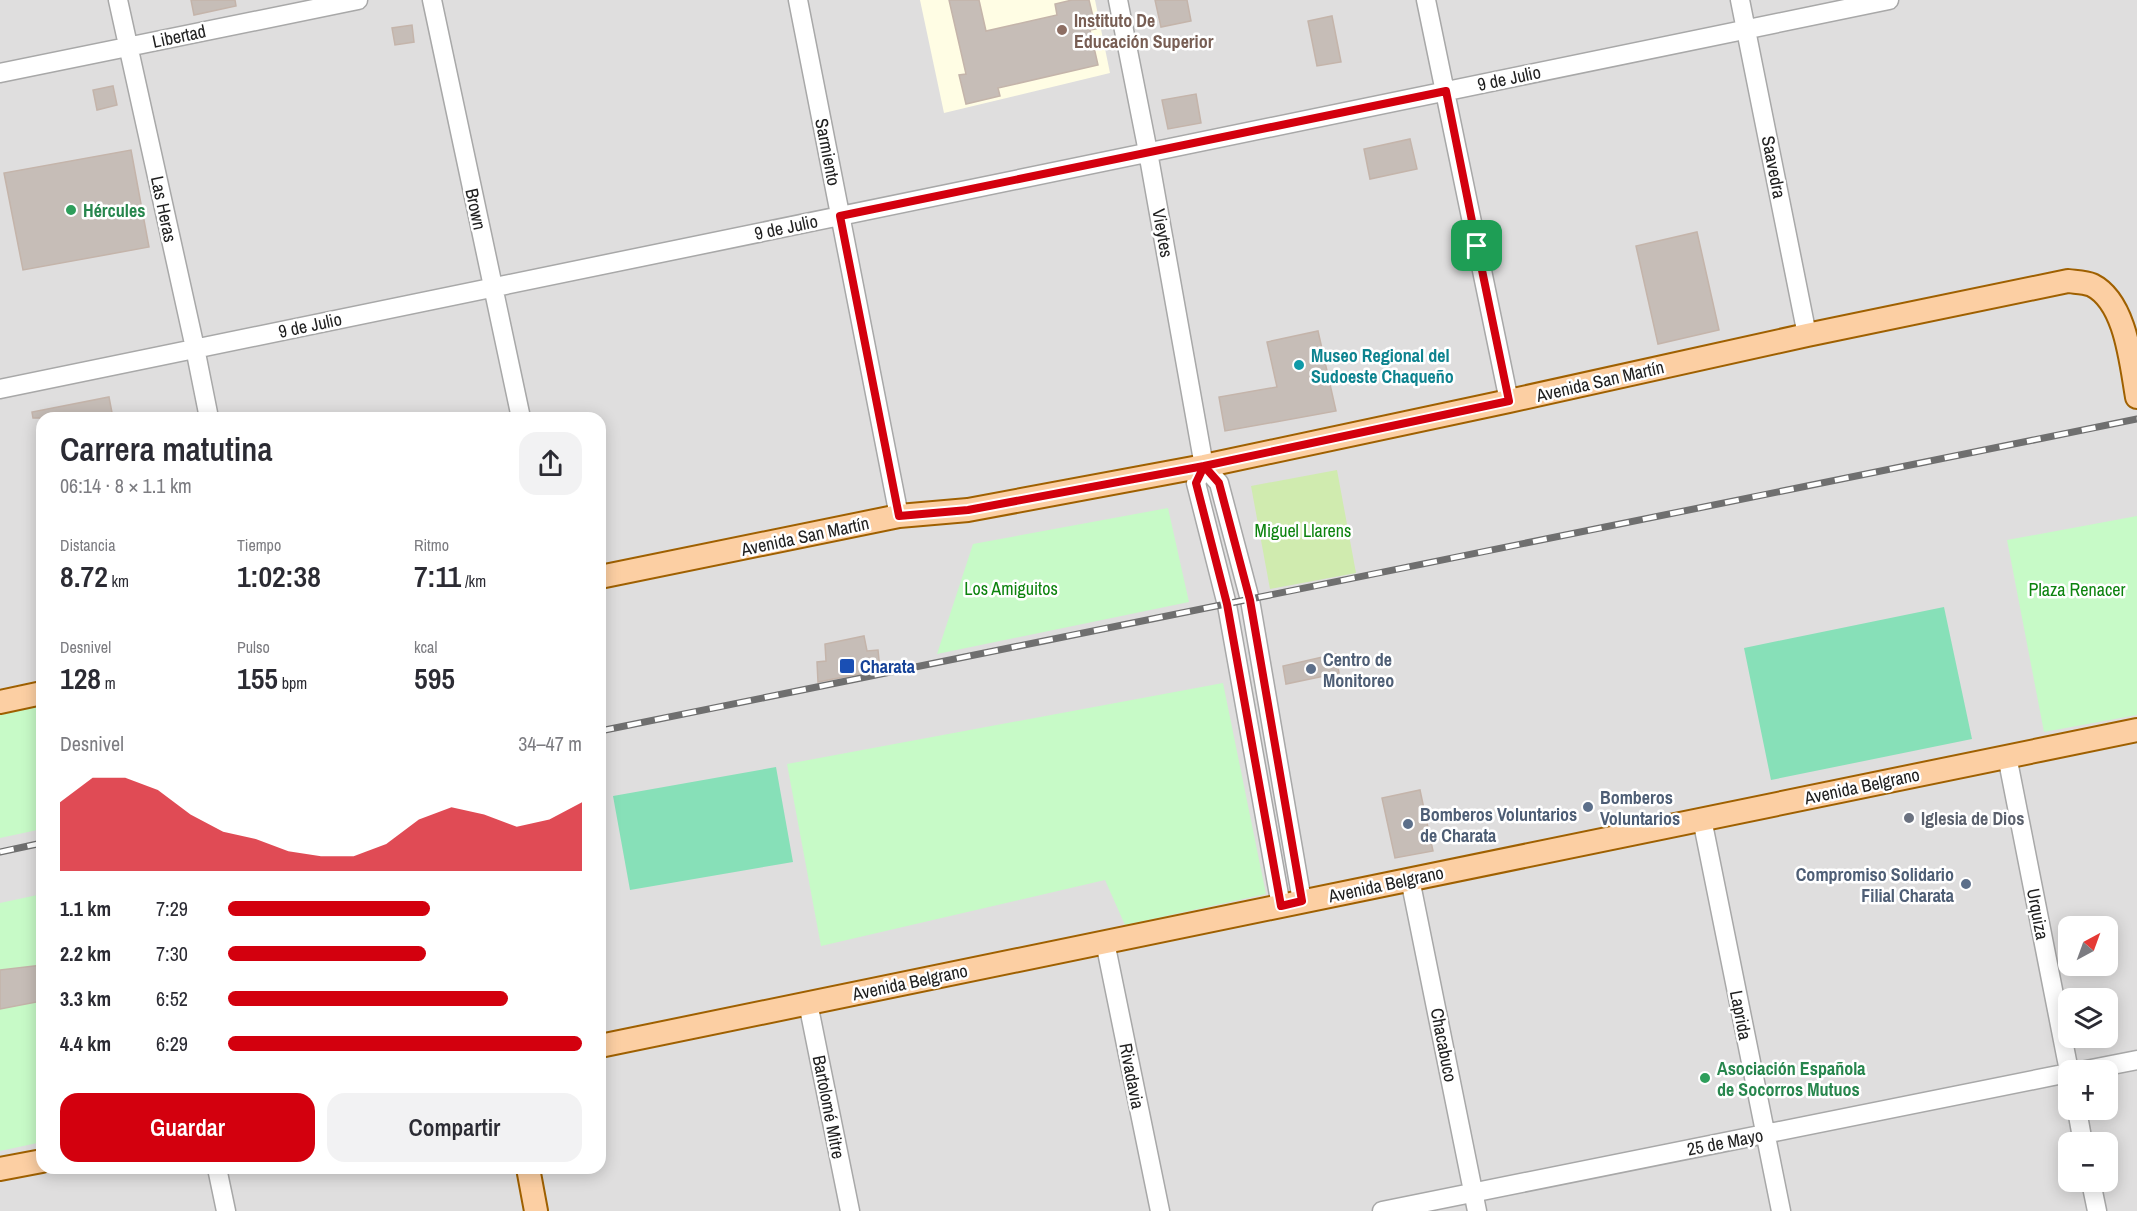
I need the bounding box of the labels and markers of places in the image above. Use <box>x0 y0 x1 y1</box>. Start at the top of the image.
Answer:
place label: Instituto De Educación Superior <box>1074 8 1214 54</box>
marker: Instituto De Educación Superior <box>1055 23 1069 37</box>
place label: Hércules <box>83 198 145 223</box>
marker: Hércules <box>64 203 78 217</box>
pin <box>1451 220 1502 271</box>
place label: Museo Regional del Sudoeste Chaqueño <box>1311 343 1454 389</box>
marker: Museo Regional del Sudoeste Chaqueño <box>1292 358 1306 372</box>
place label: Centro de Monitoreo <box>1323 647 1394 693</box>
place label: Charata <box>860 654 916 679</box>
marker: Charata <box>838 657 856 675</box>
marker: Centro de Monitoreo <box>1304 662 1318 676</box>
place label: Bomberos Voluntarios <box>1600 785 1680 831</box>
marker: Bomberos Voluntarios <box>1581 800 1595 814</box>
place label: Bomberos Voluntarios de Charata <box>1420 802 1577 848</box>
place label: Iglesia de Dios <box>1921 806 2024 831</box>
marker: Iglesia de Dios <box>1902 811 1916 825</box>
marker: Bomberos Voluntarios de Charata <box>1401 817 1415 831</box>
place label: Compromiso Solidario Filial Charata <box>1796 862 1955 908</box>
marker: Compromiso Solidario Filial Charata <box>1959 877 1973 891</box>
place label: Asociación Española de Socorros Mutuos <box>1717 1056 1866 1102</box>
marker: Asociación Española de Socorros Mutuos <box>1698 1071 1712 1085</box>

